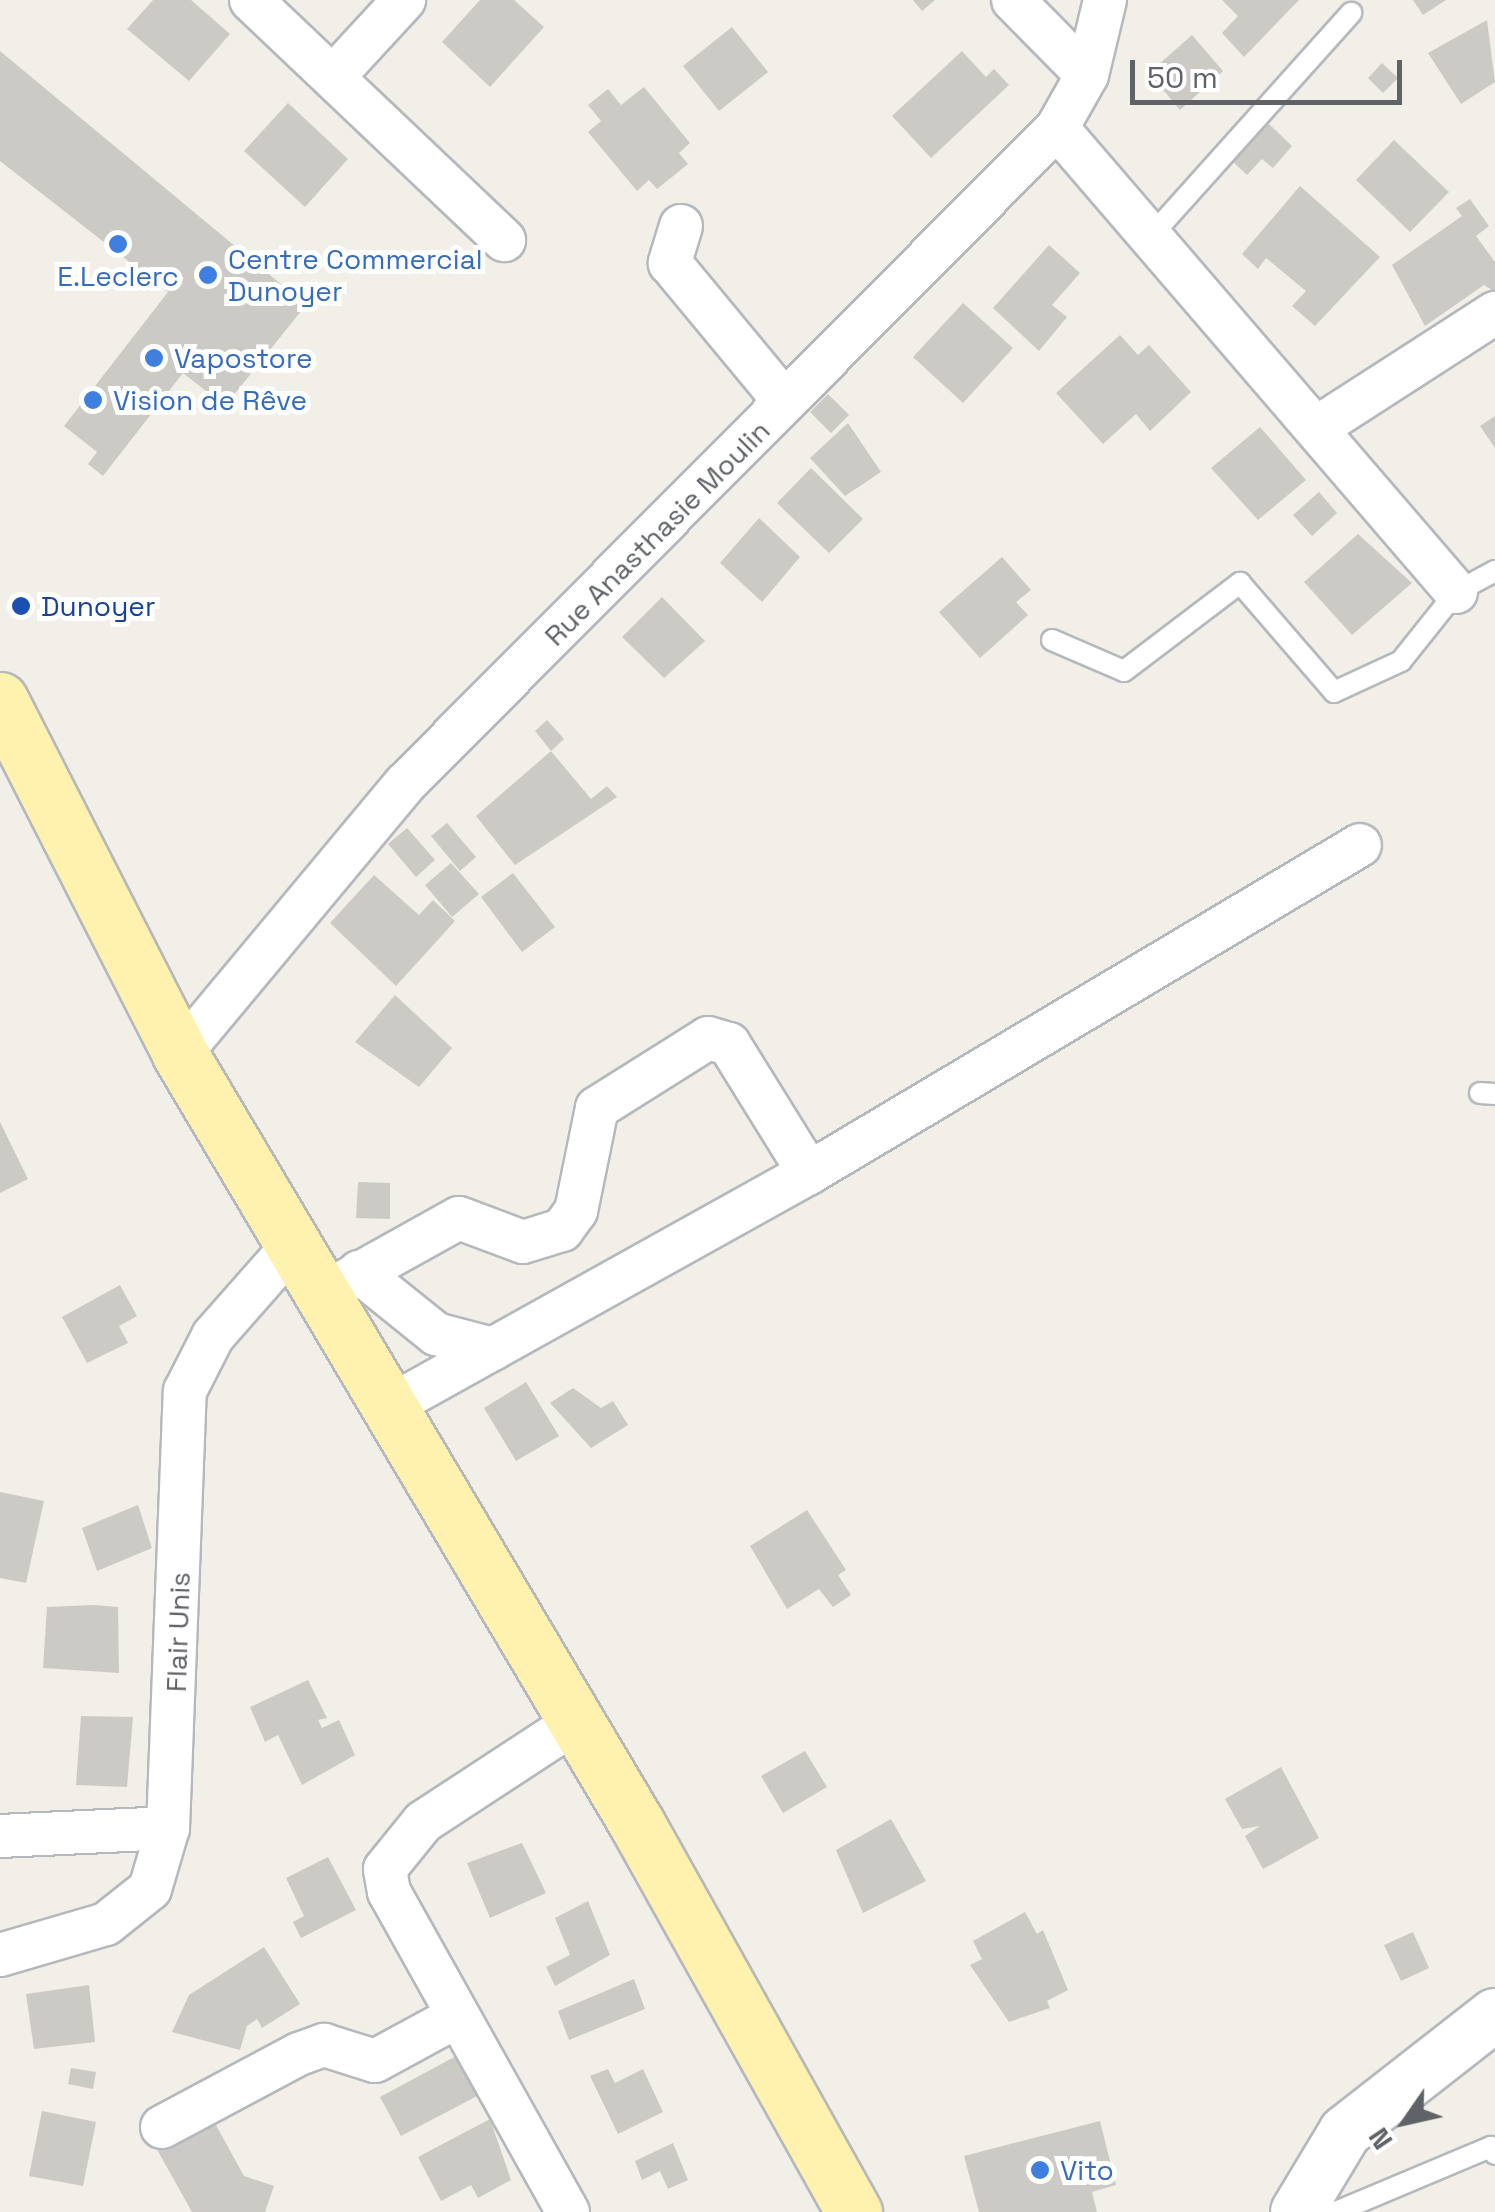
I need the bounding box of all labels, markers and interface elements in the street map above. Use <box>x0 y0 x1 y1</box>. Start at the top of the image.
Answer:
scale bar <box>1135 40 1408 102</box>
text: 50 m <box>1147 58 1218 97</box>
marker: E.Leclerc <box>107 233 129 255</box>
place label: Centre Commercial Dunoyer <box>228 242 483 308</box>
place label: E.Leclerc <box>57 259 179 293</box>
marker: Centre Commercial Dunoyer <box>197 264 219 286</box>
place label: Vapostore <box>174 341 313 375</box>
marker: Vapostore <box>143 347 165 369</box>
place label: Vision de Rêve <box>113 383 307 417</box>
marker: Vision de Rêve <box>82 389 104 411</box>
street label: Rue Anasthasie Moulin <box>537 413 777 653</box>
place label: Dunoyer <box>41 589 155 623</box>
marker: Dunoyer <box>10 595 32 617</box>
street label: Flair Unis <box>159 1571 197 1693</box>
north arrow <box>1355 2072 1455 2172</box>
text: N <box>1360 2121 1400 2157</box>
place label: Vito <box>1060 2153 1114 2187</box>
marker: Vito <box>1029 2159 1051 2181</box>

